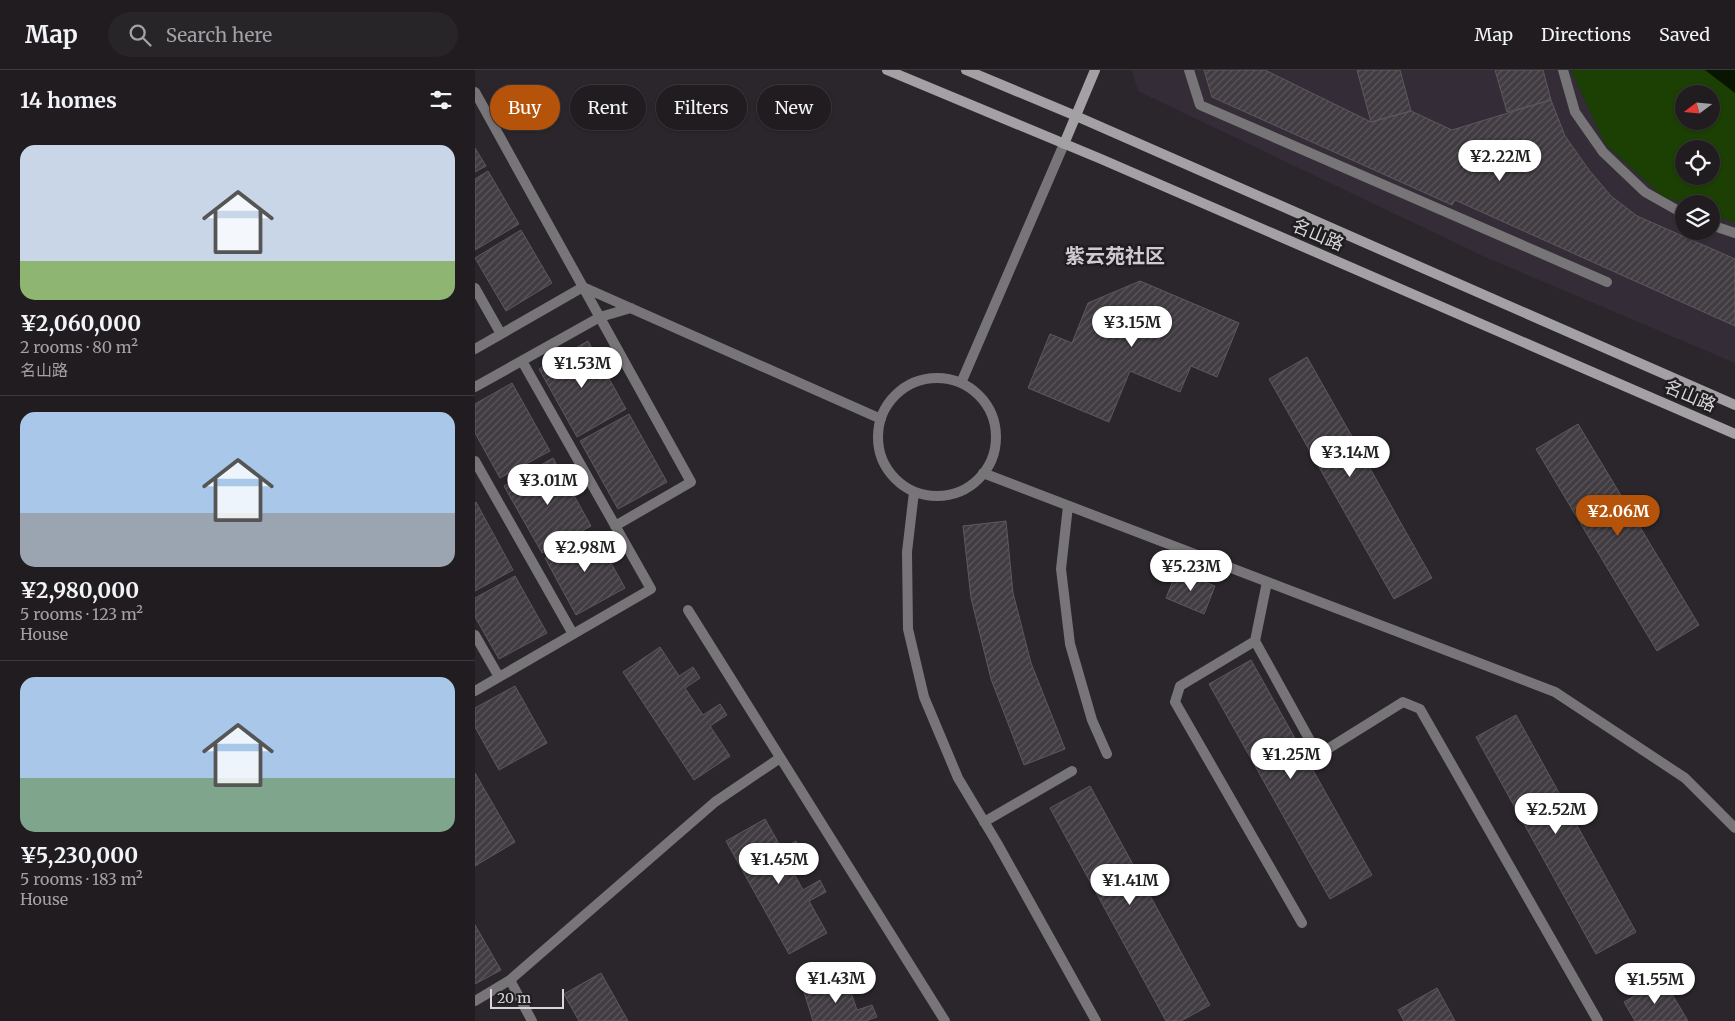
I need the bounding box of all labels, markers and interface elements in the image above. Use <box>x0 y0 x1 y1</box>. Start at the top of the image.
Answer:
search box <box>108 12 458 57</box>
text: Map <box>25 19 78 50</box>
icon: search <box>126 21 154 49</box>
text: Search here <box>166 23 272 47</box>
text: Map <box>1475 23 1513 46</box>
text: Directions <box>1541 23 1631 46</box>
text: Saved <box>1659 23 1710 46</box>
chip: Buy <box>490 85 560 130</box>
chip: Rent <box>570 85 646 130</box>
chip: Filters <box>656 85 747 130</box>
chip: New <box>757 85 831 130</box>
north arrow <box>1675 85 1720 130</box>
map controls <box>1675 85 1720 240</box>
icon: filters <box>427 86 455 114</box>
text: 14 homes <box>20 87 117 114</box>
pin: ¥2.22M <box>1459 140 1541 182</box>
button: locate <box>1675 140 1720 185</box>
text: ¥2.22M <box>1469 146 1531 166</box>
icon: home <box>193 177 283 267</box>
button: layers <box>1675 195 1720 240</box>
street label: 名山路 <box>1289 213 1348 256</box>
district label: 紫云苑社区 <box>1065 243 1165 268</box>
pin: ¥3.15M <box>1091 306 1173 348</box>
text: ¥2,060,000 <box>20 310 141 337</box>
text: ¥3.15M <box>1103 312 1161 332</box>
text: 2 rooms · 80 m² <box>20 337 138 357</box>
pin: ¥1.53M <box>541 346 623 389</box>
text: ¥1.53M <box>553 353 611 373</box>
text: 名山路 <box>20 360 68 380</box>
street label: 名山路 <box>1661 374 1720 417</box>
pin: ¥3.14M <box>1309 436 1391 478</box>
text: ¥3.14M <box>1321 442 1379 462</box>
icon: home <box>193 445 283 535</box>
pin: ¥3.01M <box>507 464 589 506</box>
text: ¥3.01M <box>518 470 578 490</box>
pin: ¥2.06M <box>1577 494 1659 537</box>
text: ¥2.06M <box>1587 501 1649 521</box>
pin: ¥2.98M <box>544 530 626 573</box>
text: ¥2.98M <box>555 537 615 557</box>
pin: ¥5.23M <box>1150 550 1232 592</box>
text: ¥5.23M <box>1161 556 1221 576</box>
text: ¥2,980,000 <box>20 577 139 604</box>
text: 5 rooms · 123 m² <box>20 604 143 624</box>
text: House <box>20 624 68 644</box>
icon: home <box>193 710 283 800</box>
pin: ¥1.25M <box>1250 738 1332 780</box>
text: ¥1.25M <box>1262 744 1320 764</box>
pin: ¥2.52M <box>1515 792 1597 835</box>
text: ¥2.52M <box>1526 799 1586 819</box>
text: ¥5,230,000 <box>20 842 138 869</box>
pin: ¥1.45M <box>738 842 820 885</box>
text: ¥1.45M <box>750 849 808 869</box>
pin: ¥1.41M <box>1089 864 1171 906</box>
text: 5 rooms · 183 m² <box>20 869 143 889</box>
text: ¥1.41M <box>1101 870 1159 890</box>
text: House <box>20 889 68 909</box>
pin: ¥1.43M <box>795 962 877 1004</box>
pin: ¥1.55M <box>1614 962 1696 1005</box>
text: ¥1.43M <box>807 968 865 988</box>
text: ¥1.55M <box>1626 969 1684 989</box>
scale bar <box>490 986 564 1009</box>
text: 20 m <box>497 989 531 1007</box>

